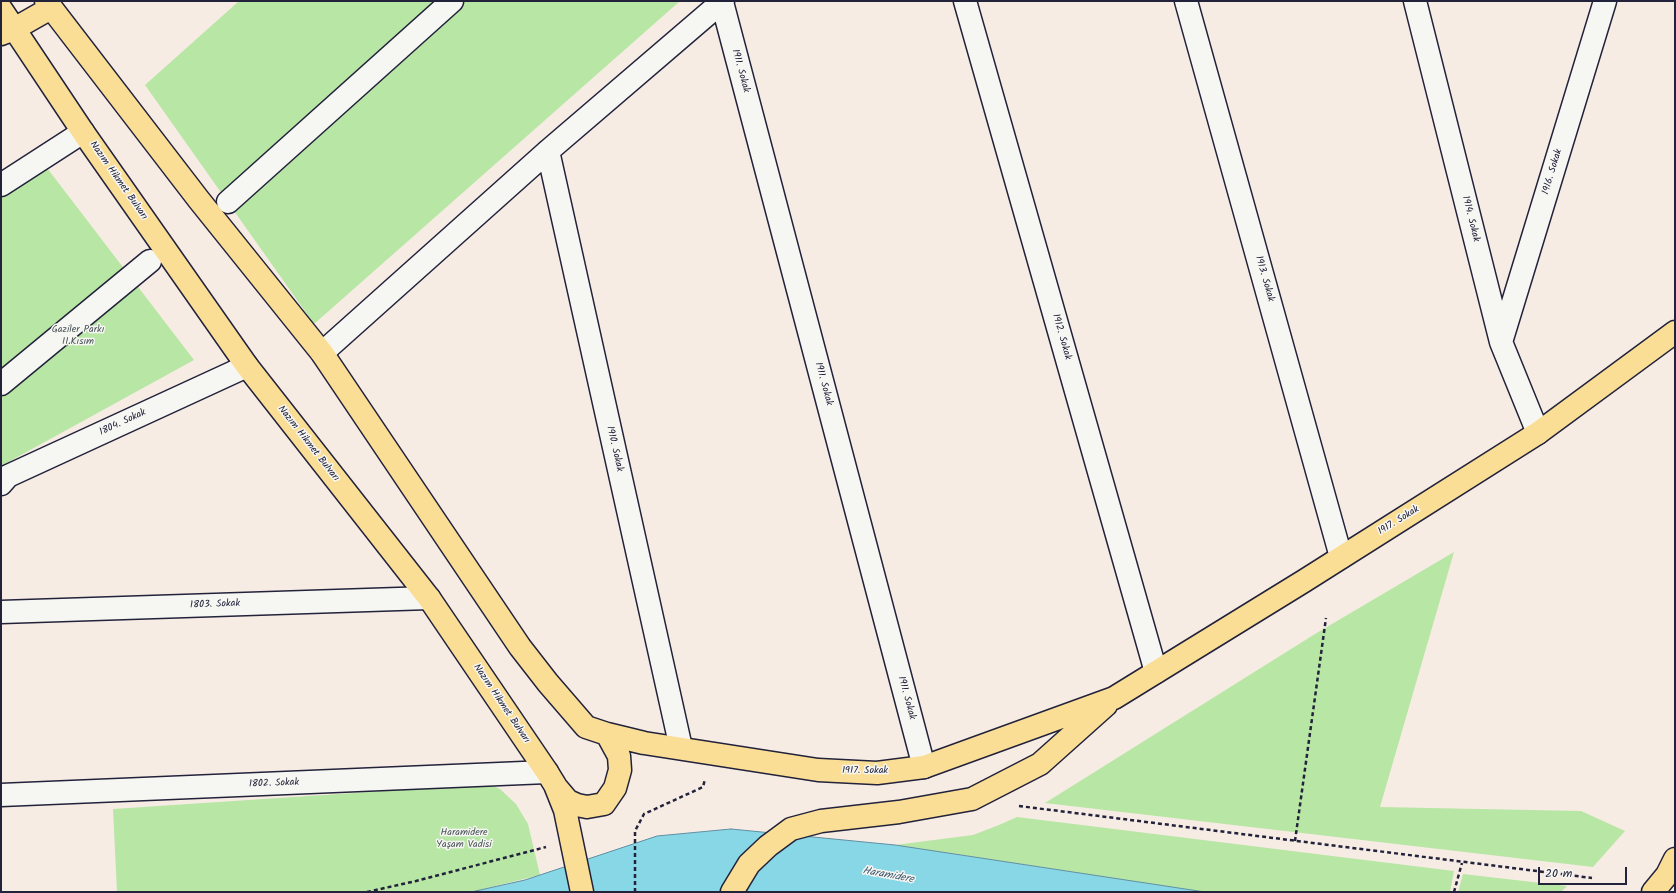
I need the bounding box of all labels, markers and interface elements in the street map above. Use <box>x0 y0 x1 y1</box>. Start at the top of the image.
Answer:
street label: 1911. Sokak <box>728 48 752 94</box>
street label: Nazım Hikmet Bulvarı <box>86 139 150 223</box>
street label: 1916. Sokak <box>1540 148 1566 196</box>
street label: 1914. Sokak <box>1458 195 1482 243</box>
street label: 1913. Sokak <box>1252 255 1276 303</box>
street label: 1912. Sokak <box>1049 313 1073 361</box>
park label: Gaziler Parkı II.Kısım <box>52 324 104 348</box>
street label: 1911. Sokak <box>811 361 835 407</box>
street label: Nazım Hikmet Bulvarı <box>275 404 341 484</box>
street label: 1804. Sokak <box>98 407 148 439</box>
street label: 1910. Sokak <box>603 425 625 473</box>
street label: 1917. Sokak <box>1376 504 1422 538</box>
street label: 1803. Sokak <box>190 598 240 612</box>
street label: Nazım Hikmet Bulvarı <box>470 662 532 746</box>
street label: 1911. Sokak <box>894 675 918 721</box>
street label: 1917. Sokak <box>842 765 888 777</box>
street label: 1802. Sokak <box>249 777 299 791</box>
park label: Haramidere Yaşam Vadisi <box>436 827 492 850</box>
scale bar <box>1540 859 1629 885</box>
text: 20 m <box>1545 864 1572 883</box>
water label: Haramidere <box>861 865 915 887</box>

